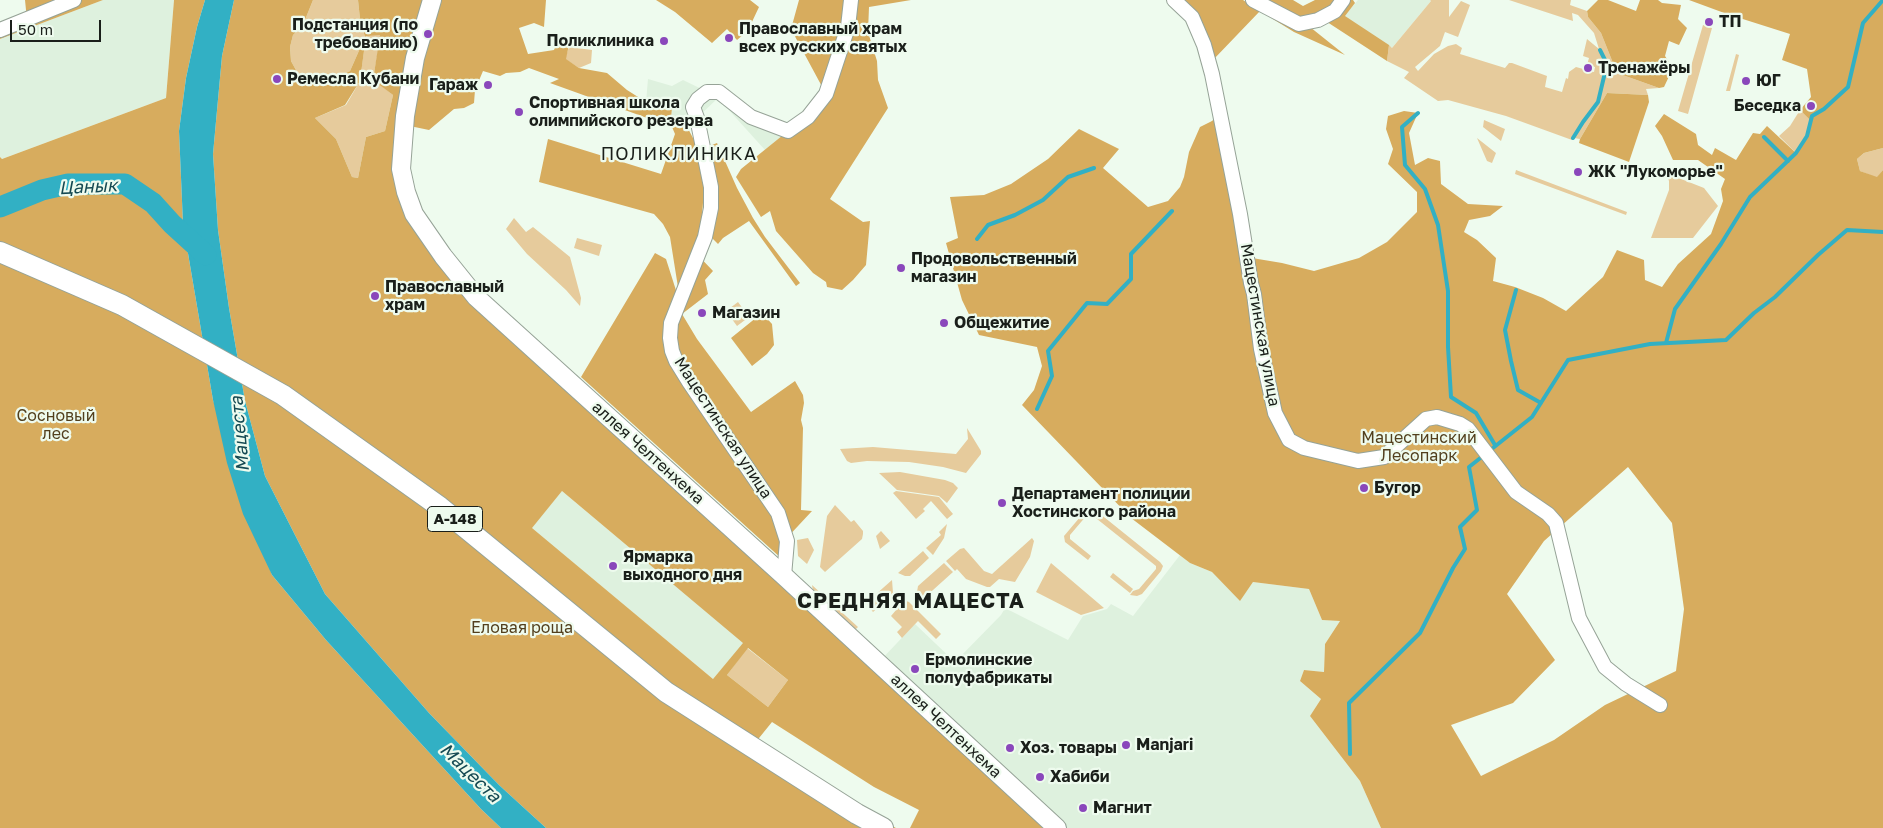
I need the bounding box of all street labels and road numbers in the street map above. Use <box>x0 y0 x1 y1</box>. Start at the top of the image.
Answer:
street label: Мацестинская улица <box>1236 242 1284 408</box>
street label: Мацестинская улица <box>670 354 776 502</box>
street label: аллея Челтенхема <box>588 398 708 508</box>
road number: А-148 <box>428 506 482 532</box>
street label: аллея Челтенхема <box>887 670 1005 782</box>

